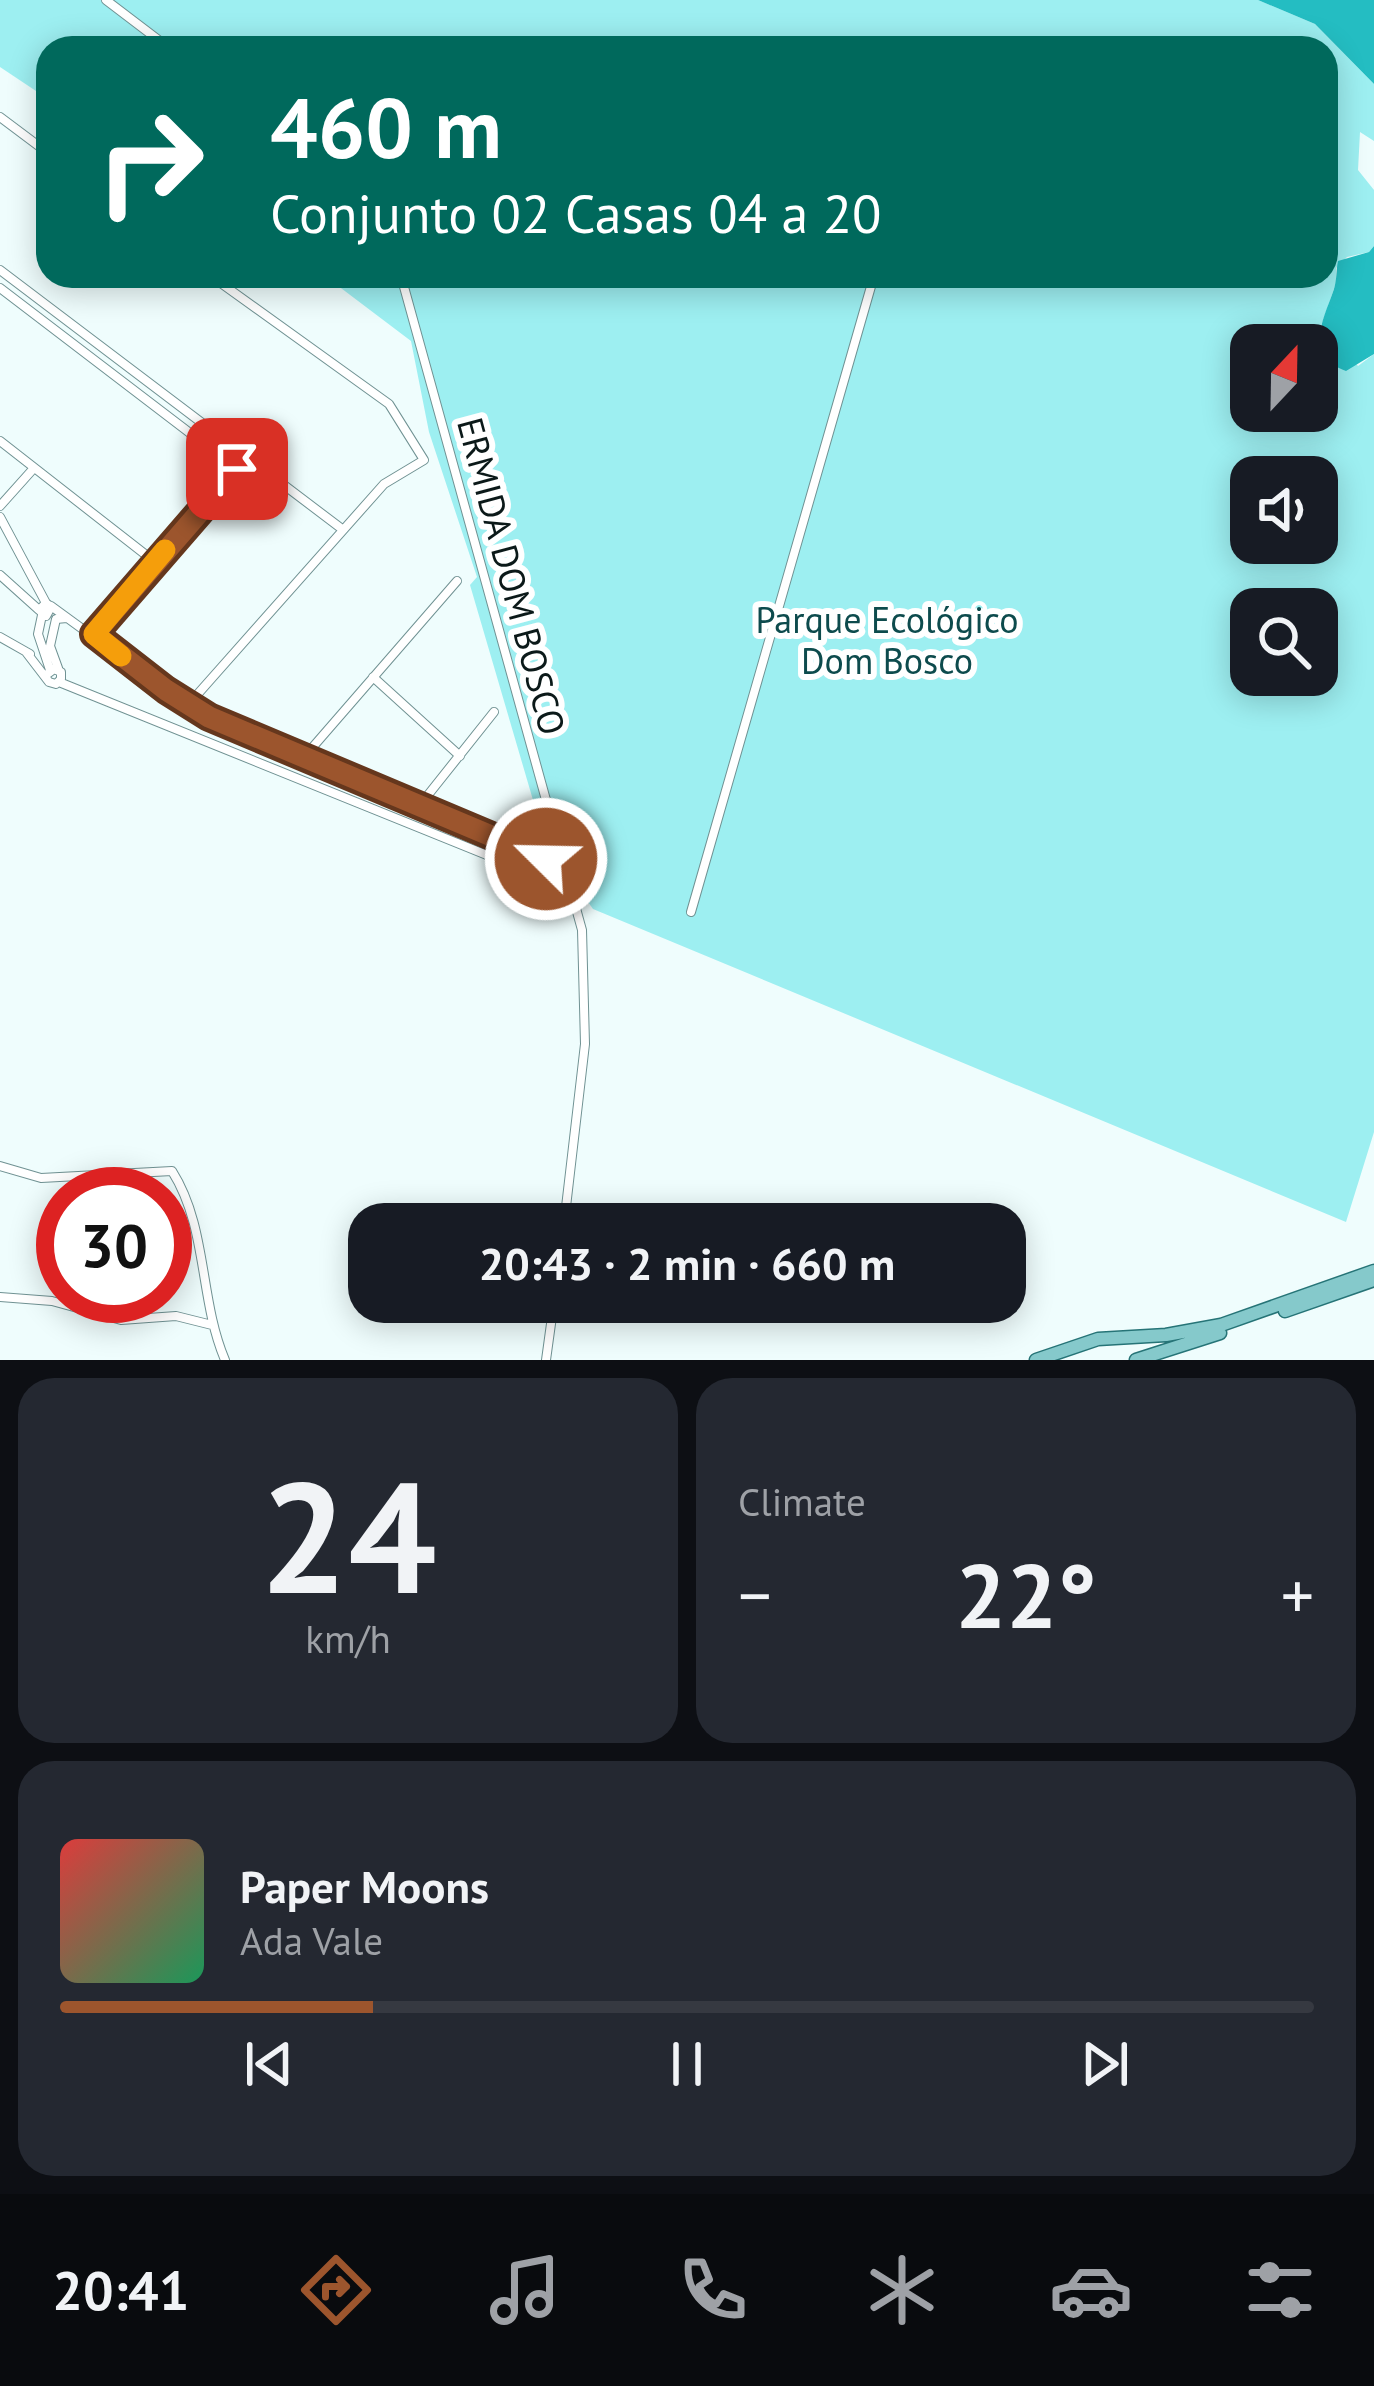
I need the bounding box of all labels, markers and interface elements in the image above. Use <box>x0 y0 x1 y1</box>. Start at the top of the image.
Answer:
text: 460 m <box>270 72 502 181</box>
icon: right <box>72 84 228 240</box>
text: Conjunto 02 Casas 04 a 20 <box>270 178 882 248</box>
north arrow <box>1230 324 1338 432</box>
map controls <box>1230 324 1338 696</box>
street label: ERMIDA DOM BOSCO <box>447 412 577 740</box>
pin <box>186 418 288 520</box>
icon: arrive <box>204 436 270 502</box>
button: sound <box>1230 456 1338 564</box>
button: search <box>1230 588 1338 696</box>
park label: Parque Ecológico Dom Bosco <box>755 596 1019 684</box>
position arrow <box>483 796 609 922</box>
speed limit sign: 30 <box>36 1167 192 1323</box>
text: 20:43 · 2 min · 660 m <box>479 1234 895 1292</box>
text: 24 <box>260 1434 436 1636</box>
text: Climate <box>738 1476 866 1527</box>
text: 22° <box>955 1536 1097 1653</box>
text: − <box>738 1552 771 1637</box>
text: + <box>1281 1552 1314 1637</box>
text: km/h <box>305 1613 391 1664</box>
text: Paper Moons <box>240 1857 489 1915</box>
text: Ada Vale <box>240 1915 383 1966</box>
icon: previous <box>236 2031 302 2097</box>
icon: pause <box>654 2031 720 2097</box>
icon: next <box>1072 2031 1138 2097</box>
icon: directions <box>294 2248 378 2332</box>
icon: music <box>483 2248 567 2332</box>
icon: phone <box>671 2248 755 2332</box>
icon: climate <box>860 2248 944 2332</box>
icon: car <box>1049 2248 1133 2332</box>
icon: filters <box>1238 2248 1322 2332</box>
text: 20:41 <box>52 2255 189 2325</box>

